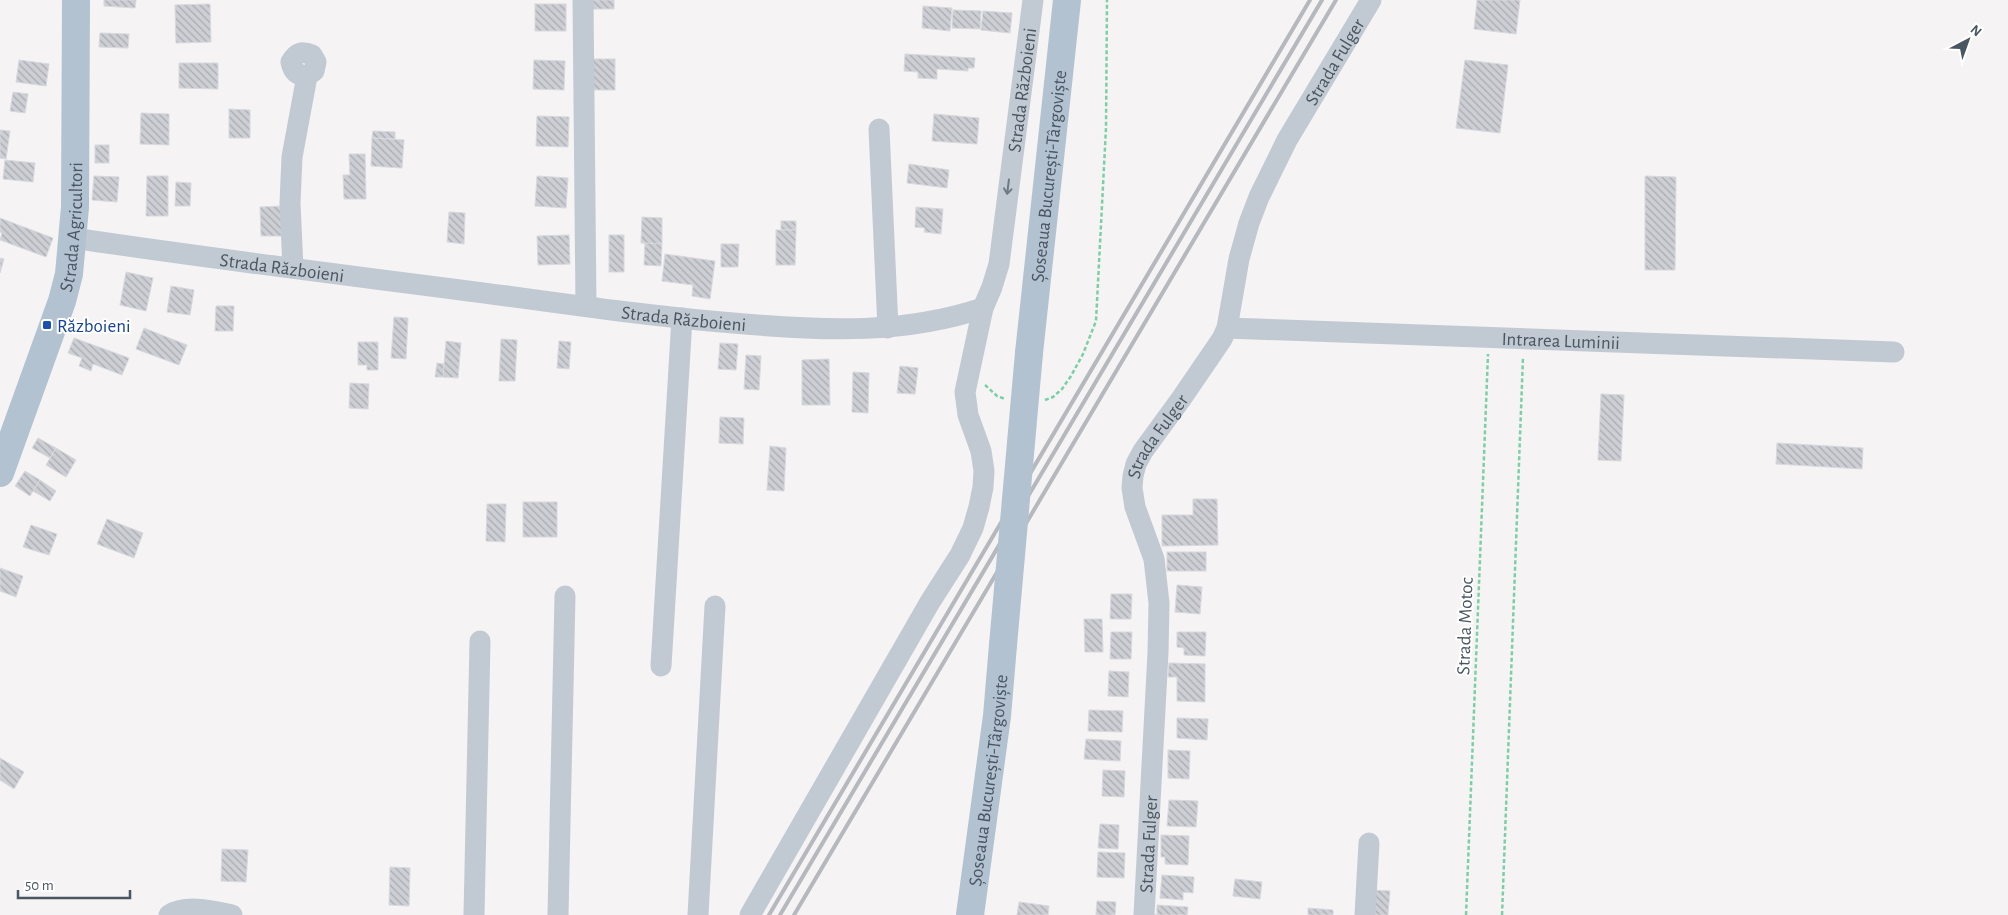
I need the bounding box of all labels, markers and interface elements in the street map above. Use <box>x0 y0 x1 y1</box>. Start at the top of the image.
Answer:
north arrow <box>1943 15 1993 65</box>
street label: Strada Fulger <box>1302 16 1369 109</box>
text: N <box>1968 22 1984 39</box>
street label: Strada Războieni <box>1005 27 1040 153</box>
street label: Șoseaua București-Târgoviște <box>1029 69 1070 283</box>
street label: Strada Agricultori <box>57 162 86 294</box>
one-way arrow <box>1003 179 1013 195</box>
street label: Strada Războieni <box>218 251 345 286</box>
street label: Strada Războieni <box>620 303 747 335</box>
place label: Războieni <box>57 317 131 336</box>
marker: Războieni <box>41 319 53 331</box>
street label: Intrarea Luminii <box>1501 330 1620 353</box>
street label: Strada Fulger <box>1125 391 1192 481</box>
street label: Strada Motoc <box>1454 577 1477 675</box>
street label: Șoseaua București-Târgoviște <box>966 674 1011 888</box>
street label: Strada Fulger <box>1137 795 1161 893</box>
scale bar <box>18 868 130 900</box>
text: 50 m <box>25 878 54 893</box>

